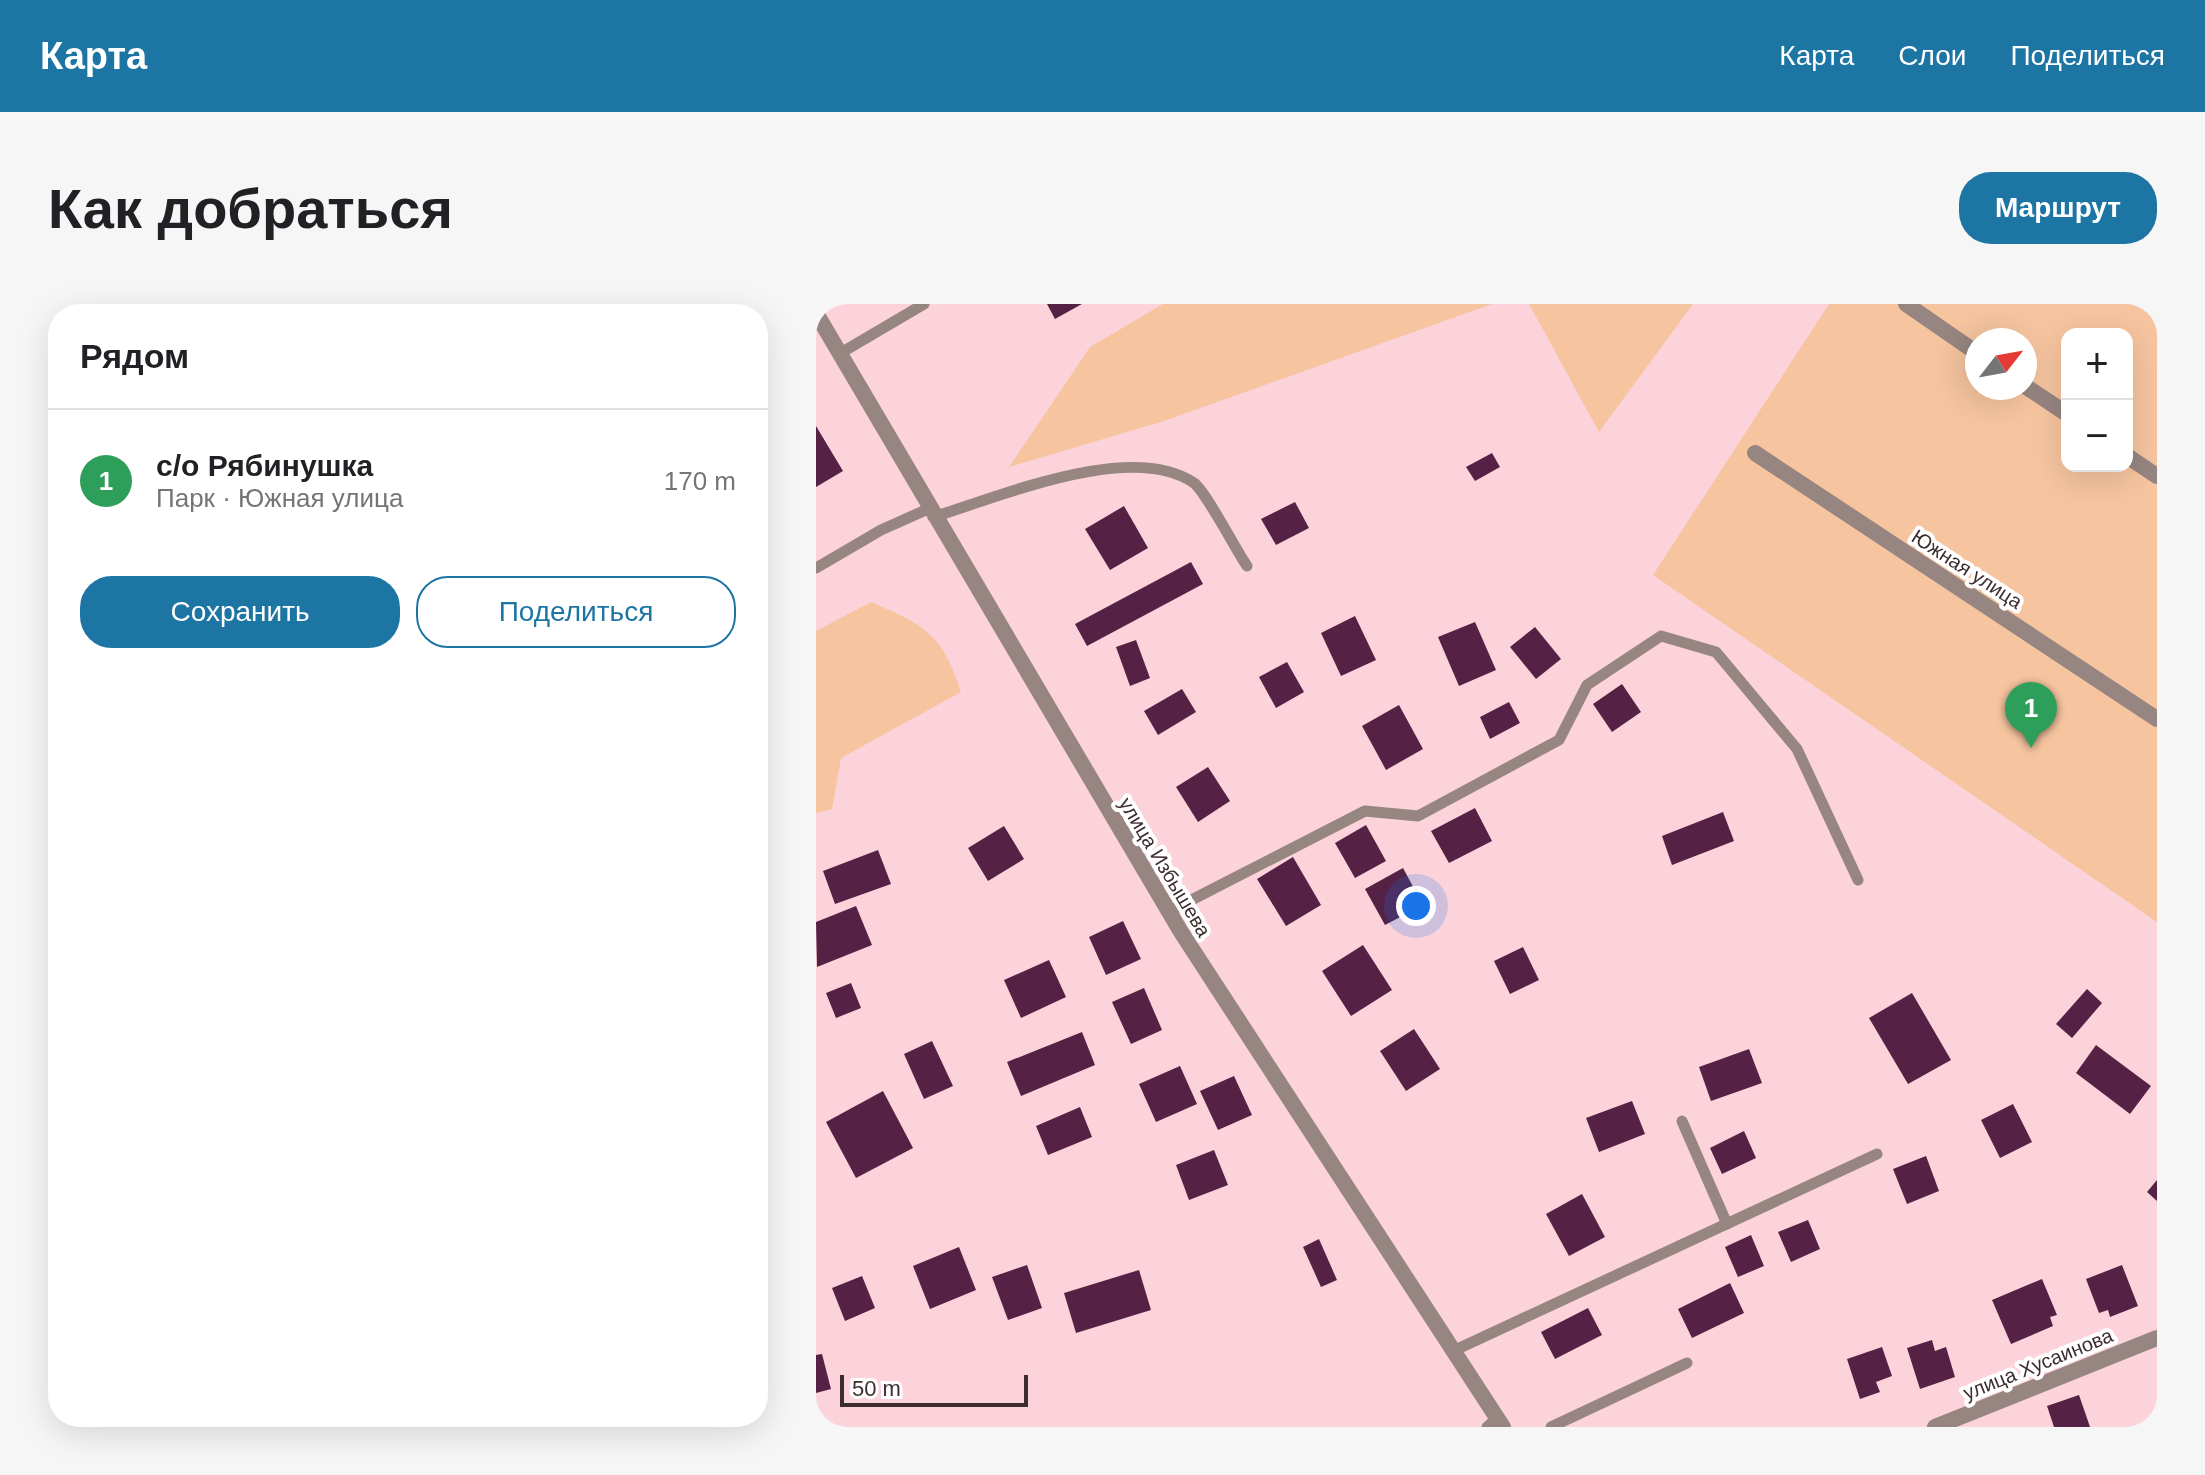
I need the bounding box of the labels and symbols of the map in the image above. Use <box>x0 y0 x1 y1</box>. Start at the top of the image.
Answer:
north arrow <box>1965 328 2037 400</box>
street label: Южная улица <box>1908 525 2027 613</box>
pin: 1 <box>2005 682 2057 748</box>
street label: улица Избышева <box>1115 793 1216 941</box>
your location <box>1396 886 1436 926</box>
street label: улица Хусаинова <box>1960 1324 2117 1404</box>
scale bar <box>840 1371 1028 1407</box>

